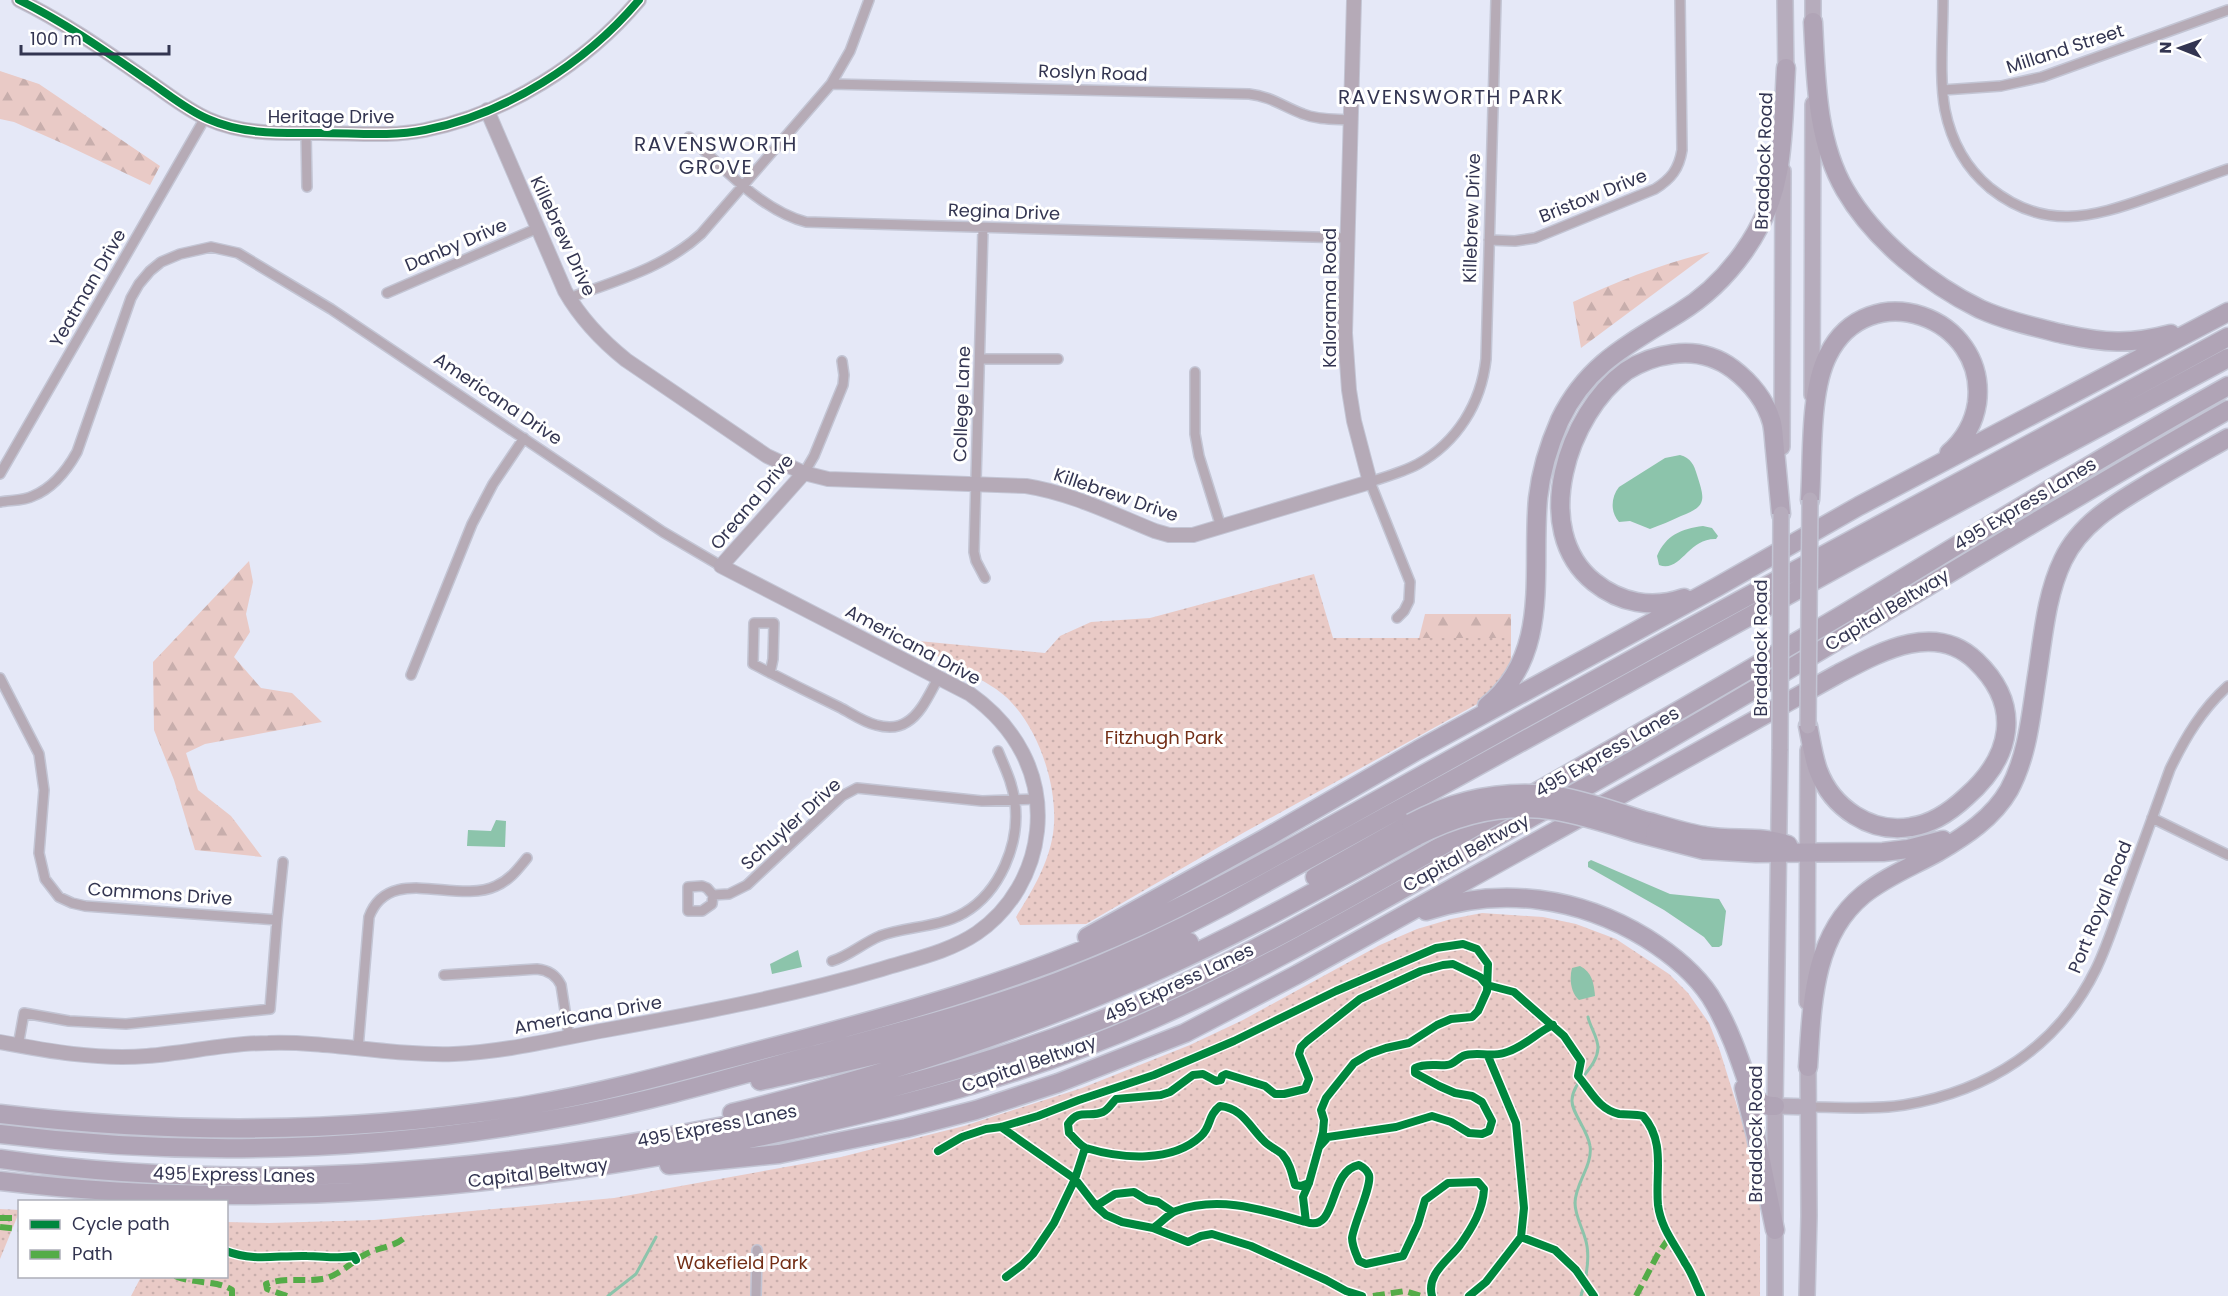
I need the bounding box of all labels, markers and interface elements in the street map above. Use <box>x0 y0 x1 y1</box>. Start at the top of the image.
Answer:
scale bar <box>21 18 170 56</box>
street label: Milland Street <box>2003 18 2127 79</box>
north arrow <box>2150 18 2210 78</box>
text: 100 m <box>30 26 82 51</box>
text: N <box>2154 42 2177 54</box>
street label: Roslyn Road <box>1038 58 1148 87</box>
district label: RAVENSWORTH PARK <box>1338 83 1564 111</box>
street label: Braddock Road <box>1749 92 1778 230</box>
street label: Heritage Drive <box>268 104 394 129</box>
district label: RAVENSWORTH GROVE <box>634 130 798 181</box>
street label: Killebrew Drive <box>1457 153 1486 283</box>
street label: Bristow Drive <box>1535 163 1651 229</box>
street label: Killebrew Drive <box>525 172 602 300</box>
street label: Regina Drive <box>947 197 1061 226</box>
street label: Danby Drive <box>401 212 511 277</box>
street label: Yeatman Drive <box>44 224 132 351</box>
street label: Kalorama Road <box>1317 228 1342 368</box>
street label: College Lane <box>947 345 976 462</box>
street label: Americana Drive <box>429 346 567 451</box>
street label: Oreana Drive <box>704 449 799 555</box>
street label: 495 Express Lanes <box>1949 451 2101 556</box>
street label: Killebrew Drive <box>1051 462 1182 528</box>
street label: Capital Beltway <box>1820 563 1954 657</box>
street label: Braddock Road <box>1748 579 1773 717</box>
street label: Americana Drive <box>841 598 985 691</box>
street label: 495 Express Lanes <box>1530 700 1683 803</box>
park label: Fitzhugh Park <box>1105 725 1224 750</box>
street label: Schuyler Drive <box>735 772 846 875</box>
street label: Capital Beltway <box>1398 807 1533 898</box>
street label: Port Royal Road <box>2062 837 2138 977</box>
street label: Commons Drive <box>87 876 233 911</box>
street label: 495 Express Lanes <box>1100 937 1258 1028</box>
street label: Americana Drive <box>512 989 664 1040</box>
street label: Capital Beltway <box>958 1029 1099 1098</box>
street label: Braddock Road <box>1743 1065 1768 1203</box>
street label: 495 Express Lanes <box>635 1098 799 1153</box>
street label: Capital Beltway <box>467 1152 609 1193</box>
street label: 495 Express Lanes <box>153 1161 315 1188</box>
legend <box>18 1200 228 1278</box>
text: Cycle path <box>72 1211 170 1236</box>
text: Path <box>72 1241 113 1266</box>
park label: Wakefield Park <box>676 1250 809 1275</box>

